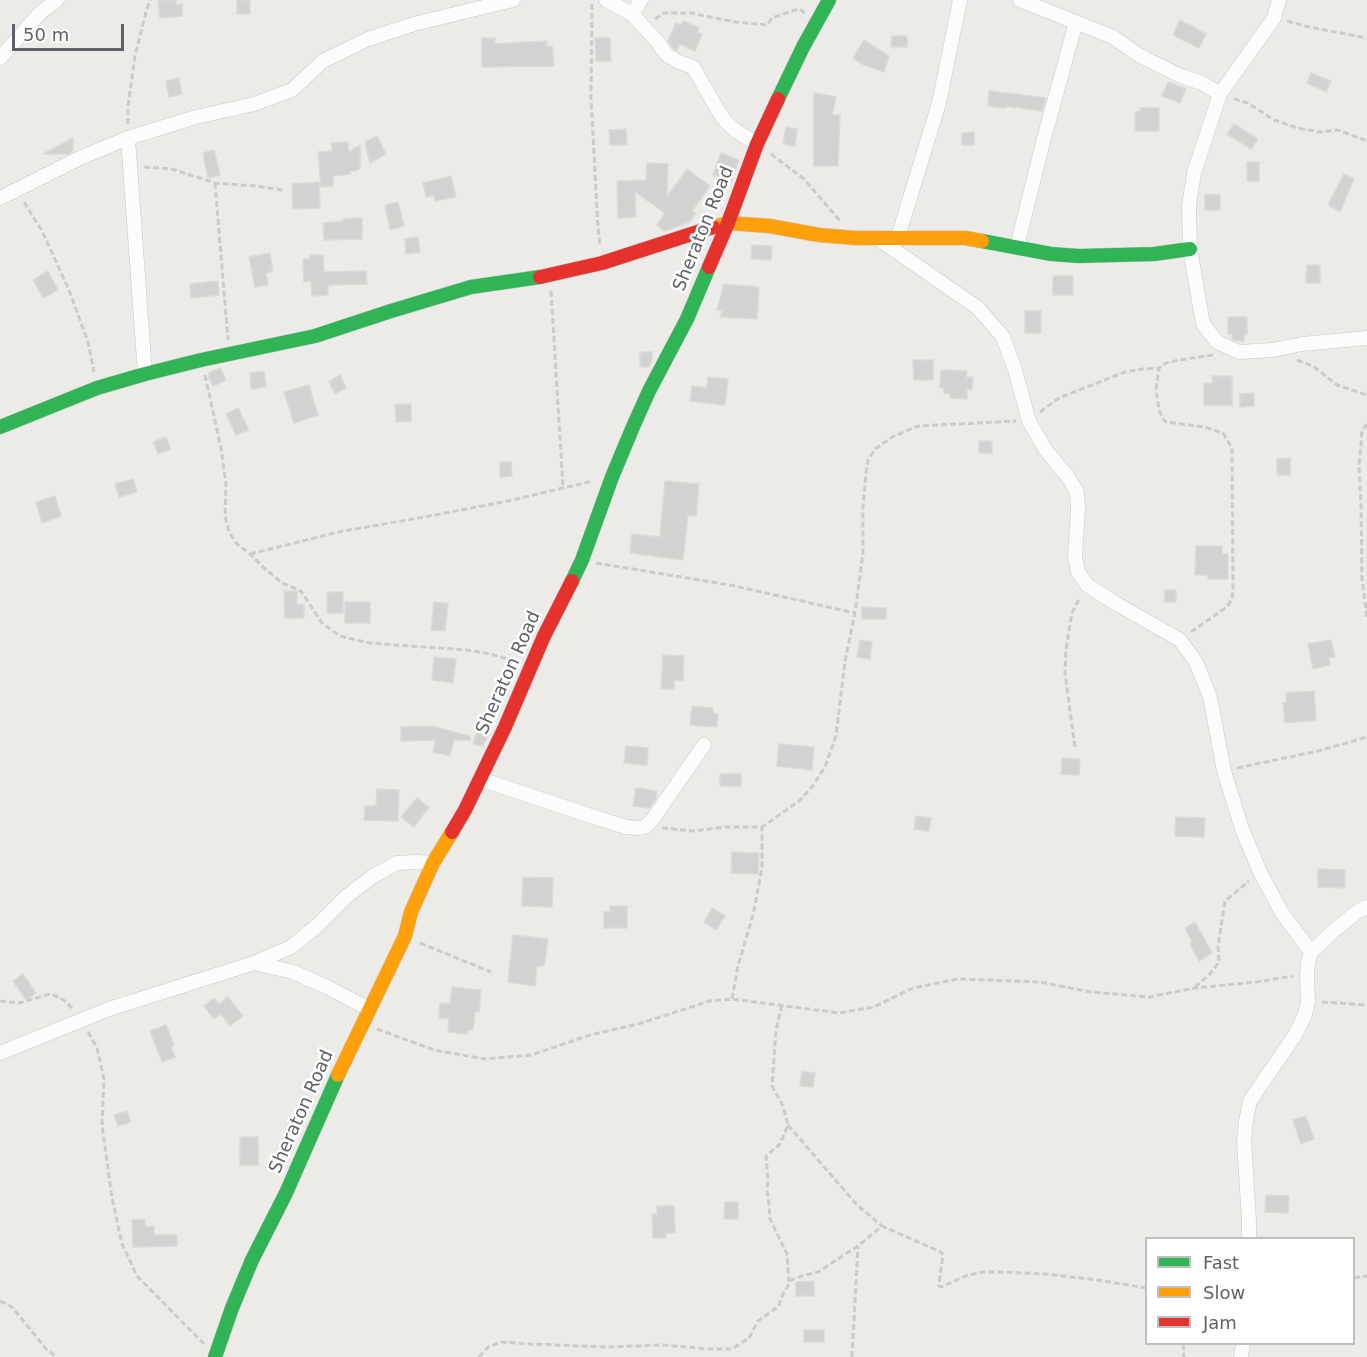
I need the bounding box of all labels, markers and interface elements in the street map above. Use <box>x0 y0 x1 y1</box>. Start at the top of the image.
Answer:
scale bar <box>15 12 128 50</box>
text: 50 m <box>23 24 69 45</box>
street label: Sheraton Road <box>669 163 739 295</box>
street label: Sheraton Road <box>472 608 546 738</box>
street label: Sheraton Road <box>265 1047 339 1177</box>
legend <box>1145 1237 1355 1345</box>
text: Fast <box>1203 1252 1239 1273</box>
text: Slow <box>1203 1282 1245 1303</box>
text: Jam <box>1203 1312 1237 1333</box>

